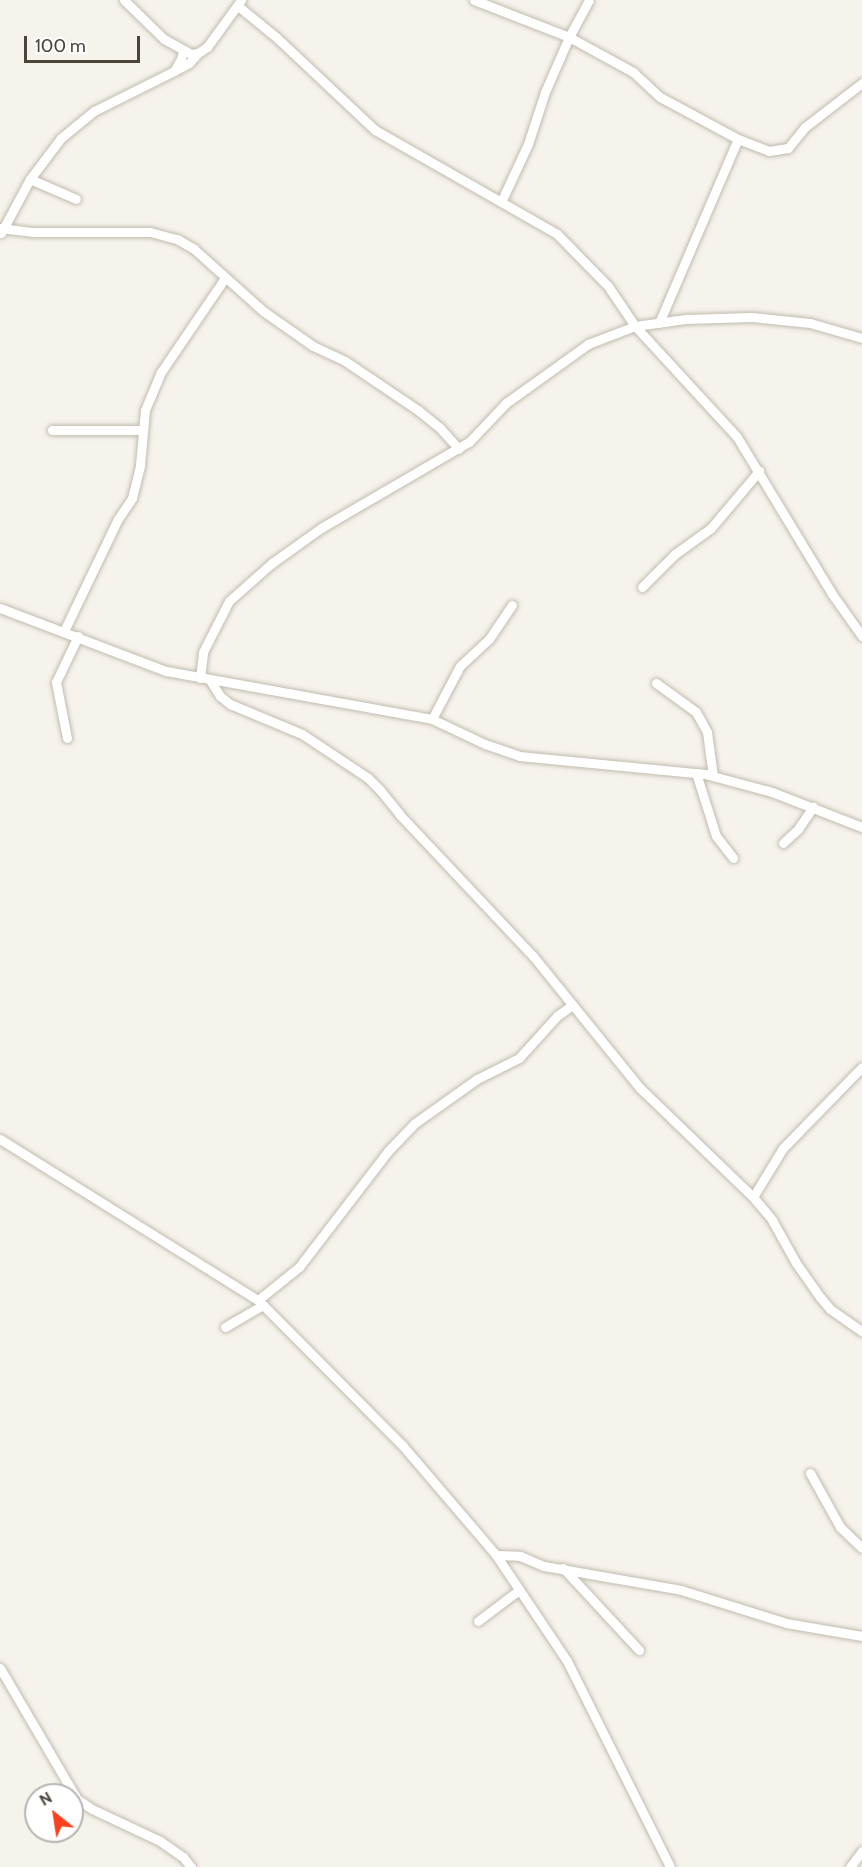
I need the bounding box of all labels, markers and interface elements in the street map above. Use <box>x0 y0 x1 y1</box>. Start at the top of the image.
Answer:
scale bar <box>27 24 142 62</box>
text: 100 m <box>35 35 86 57</box>
north arrow <box>24 1783 84 1843</box>
text: N <box>36 1788 55 1810</box>

